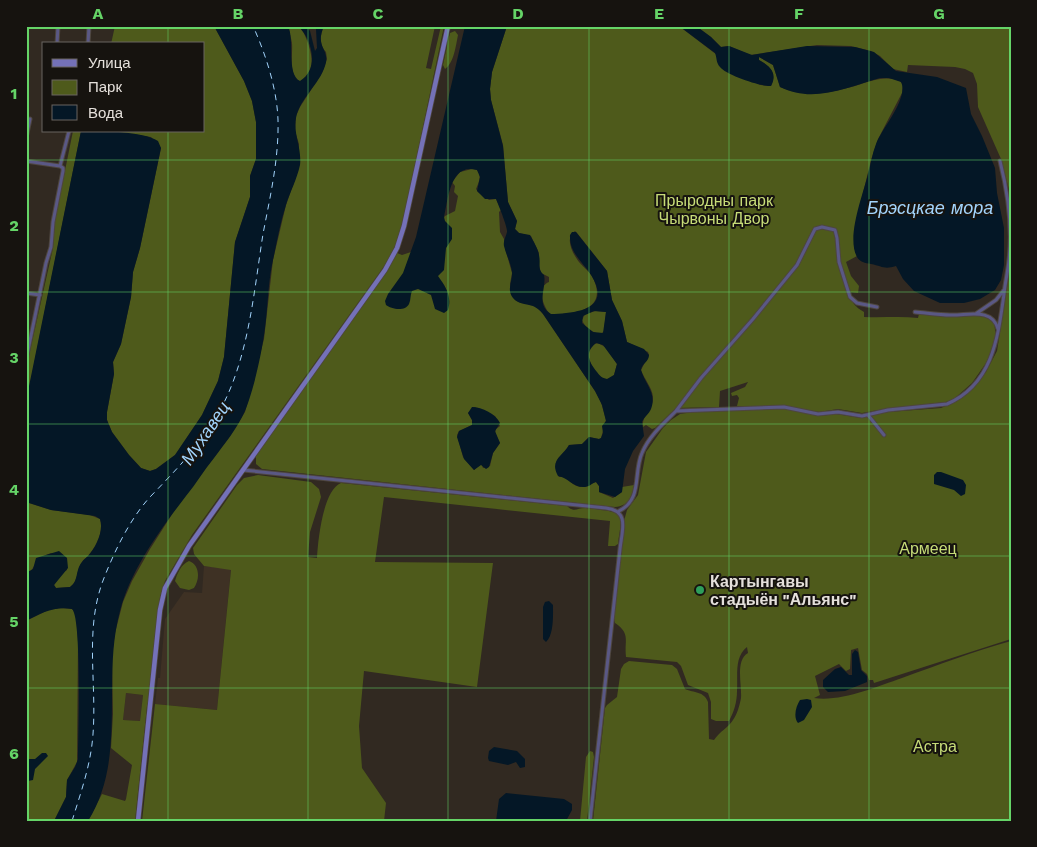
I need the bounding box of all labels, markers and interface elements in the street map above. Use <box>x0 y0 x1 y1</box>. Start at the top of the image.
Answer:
text: A <box>93 4 104 23</box>
text: B <box>233 4 244 23</box>
text: C <box>373 4 384 23</box>
text: D <box>512 4 524 23</box>
text: E <box>654 4 664 23</box>
text: F <box>794 4 804 23</box>
text: G <box>933 4 945 23</box>
legend <box>42 42 205 132</box>
text: Улица <box>88 54 131 72</box>
text: Парк <box>88 78 122 96</box>
text: 1 <box>11 84 17 103</box>
text: Вода <box>88 104 124 122</box>
park label: Прыродны парк Чырвоны Двор <box>655 191 774 228</box>
water label: Брэсцкае мора <box>867 197 993 218</box>
text: 2 <box>9 216 19 235</box>
text: 3 <box>9 348 19 367</box>
water label: Мухавец <box>176 397 234 469</box>
text: 4 <box>9 480 19 499</box>
park label: Армеец <box>899 539 957 558</box>
place label: Картынгавы стадыён "Альянс" <box>710 572 856 609</box>
marker: Картынгавы стадыён "Альянс" <box>694 584 706 596</box>
text: 5 <box>9 612 19 631</box>
park label: Астра <box>913 737 957 756</box>
text: 6 <box>9 744 19 763</box>

